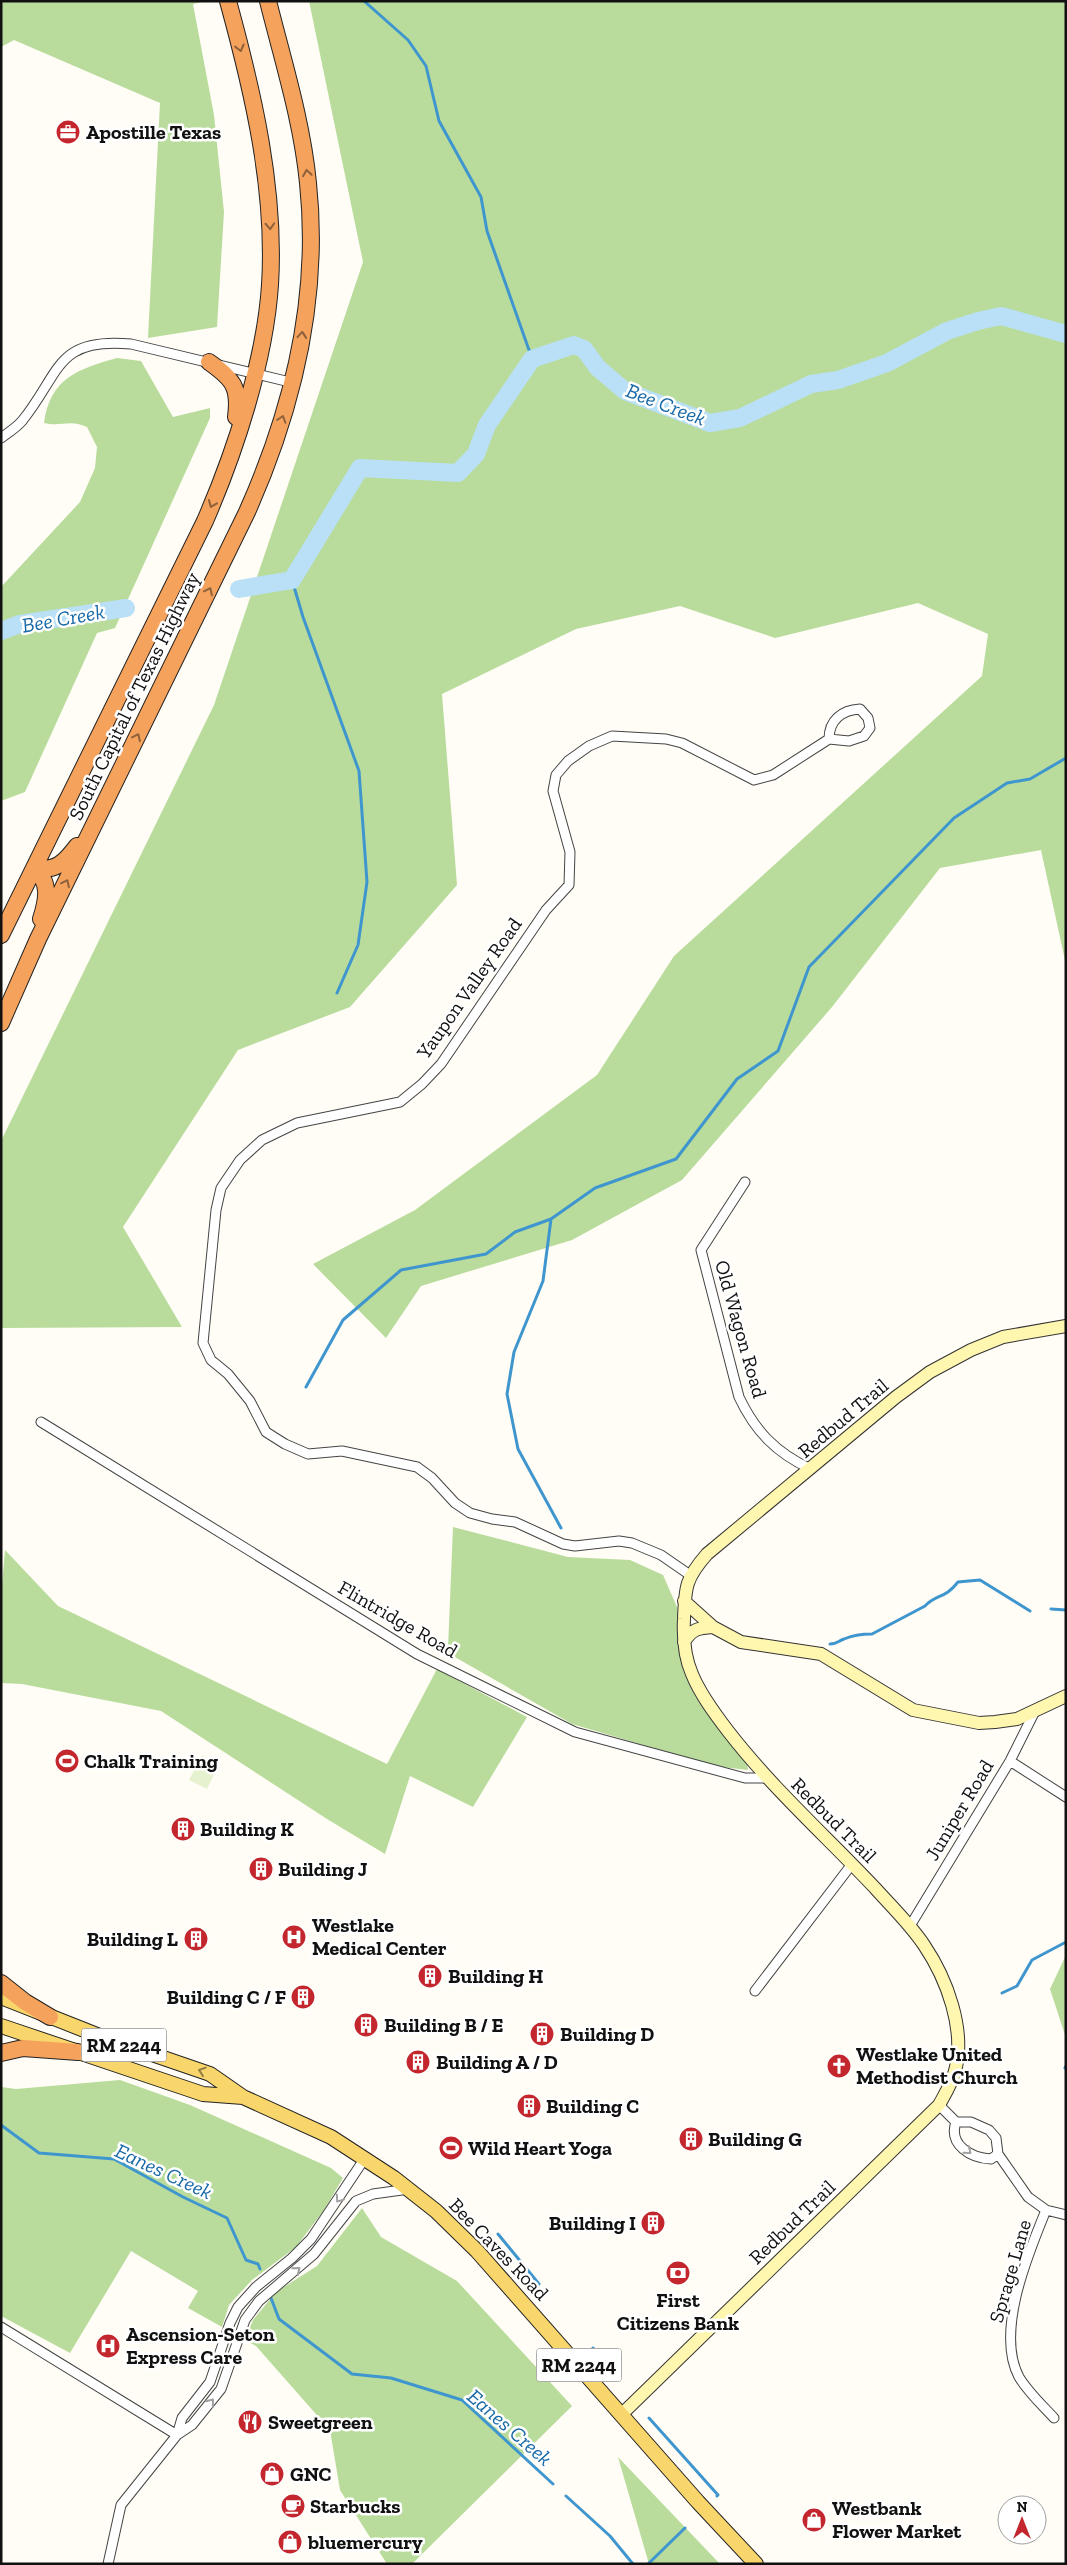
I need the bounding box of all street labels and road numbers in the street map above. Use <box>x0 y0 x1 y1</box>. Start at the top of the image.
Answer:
street label: South Capital of Texas Highway <box>63 567 205 824</box>
street label: Yaupon Valley Road <box>411 913 527 1064</box>
street label: Old Wagon Road <box>710 1257 772 1401</box>
street label: Redbud Trail <box>793 1373 893 1463</box>
street label: Flintridge Road <box>334 1575 462 1663</box>
street label: Juniper Road <box>920 1755 998 1865</box>
street label: Redbud Trail <box>786 1772 882 1868</box>
road number: RM 2244 <box>82 2028 166 2062</box>
street label: Redbud Trail <box>744 2175 840 2269</box>
street label: Bee Caves Road <box>444 2193 554 2305</box>
street label: Sprage Lane <box>984 2217 1036 2325</box>
road number: RM 2244 <box>536 2348 622 2382</box>

